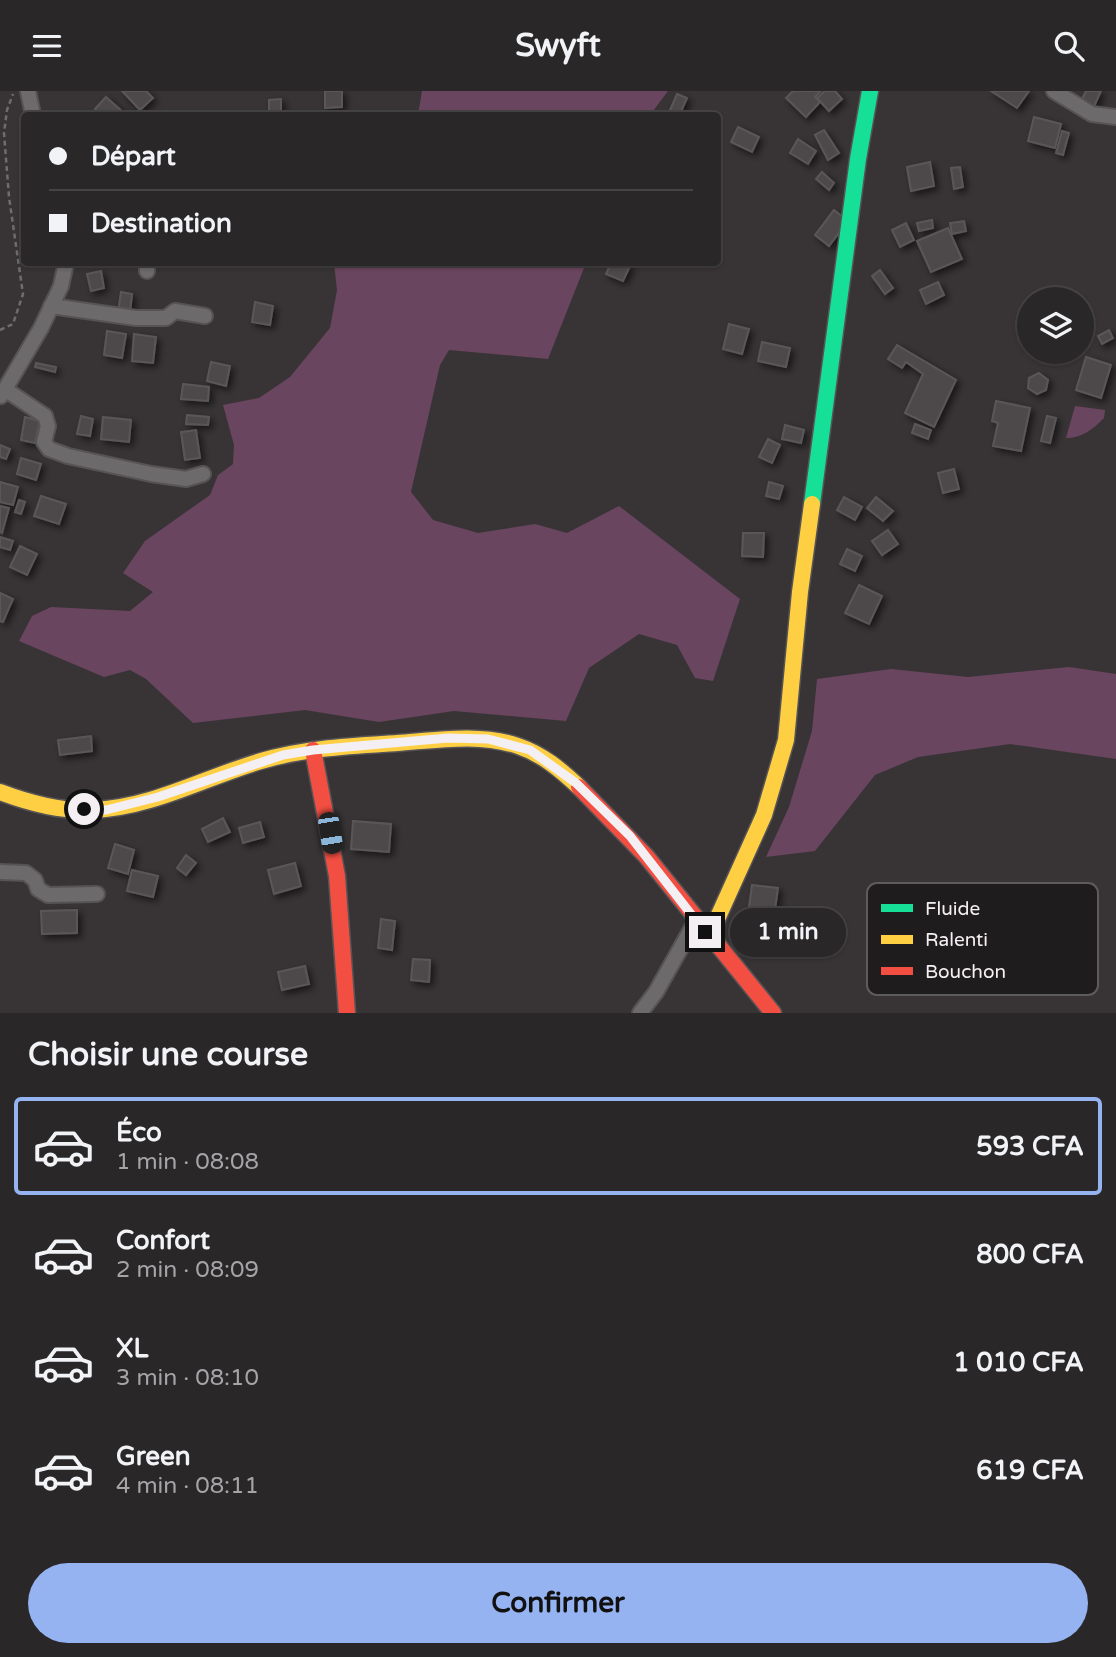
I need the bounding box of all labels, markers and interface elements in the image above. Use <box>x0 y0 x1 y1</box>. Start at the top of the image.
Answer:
icon: menu <box>28 27 66 65</box>
text: Swyft <box>515 27 601 65</box>
icon: search <box>1050 27 1088 65</box>
text: Départ <box>91 141 176 172</box>
text: Destination <box>91 208 232 239</box>
map controls <box>1017 287 1094 364</box>
button: layers <box>1017 287 1094 364</box>
route start <box>68 793 100 825</box>
car <box>317 811 344 855</box>
legend <box>867 883 1098 995</box>
text: Fluide <box>925 898 980 920</box>
callout: 1 min <box>730 907 845 957</box>
route end <box>689 916 721 948</box>
text: 1 min <box>757 918 819 946</box>
text: Ralenti <box>925 929 988 951</box>
text: Bouchon <box>925 961 1006 983</box>
text: Choisir une course <box>28 1036 308 1074</box>
icon: car <box>32 1115 95 1178</box>
text: Éco <box>116 1117 162 1148</box>
text: 593 CFA <box>976 1131 1084 1162</box>
text: 1 min · 08:08 <box>116 1148 259 1176</box>
icon: car <box>32 1223 95 1286</box>
text: Confort <box>116 1225 210 1256</box>
text: 800 CFA <box>976 1239 1084 1270</box>
text: 2 min · 08:09 <box>116 1256 259 1284</box>
icon: car <box>32 1331 95 1394</box>
text: XL <box>116 1333 148 1364</box>
text: 1 010 CFA <box>953 1347 1084 1378</box>
text: 3 min · 08:10 <box>116 1364 259 1392</box>
icon: car <box>32 1439 95 1502</box>
text: Green <box>116 1441 191 1472</box>
text: 619 CFA <box>976 1455 1084 1486</box>
text: 4 min · 08:11 <box>116 1472 259 1500</box>
button: Confirmer <box>28 1563 1088 1643</box>

